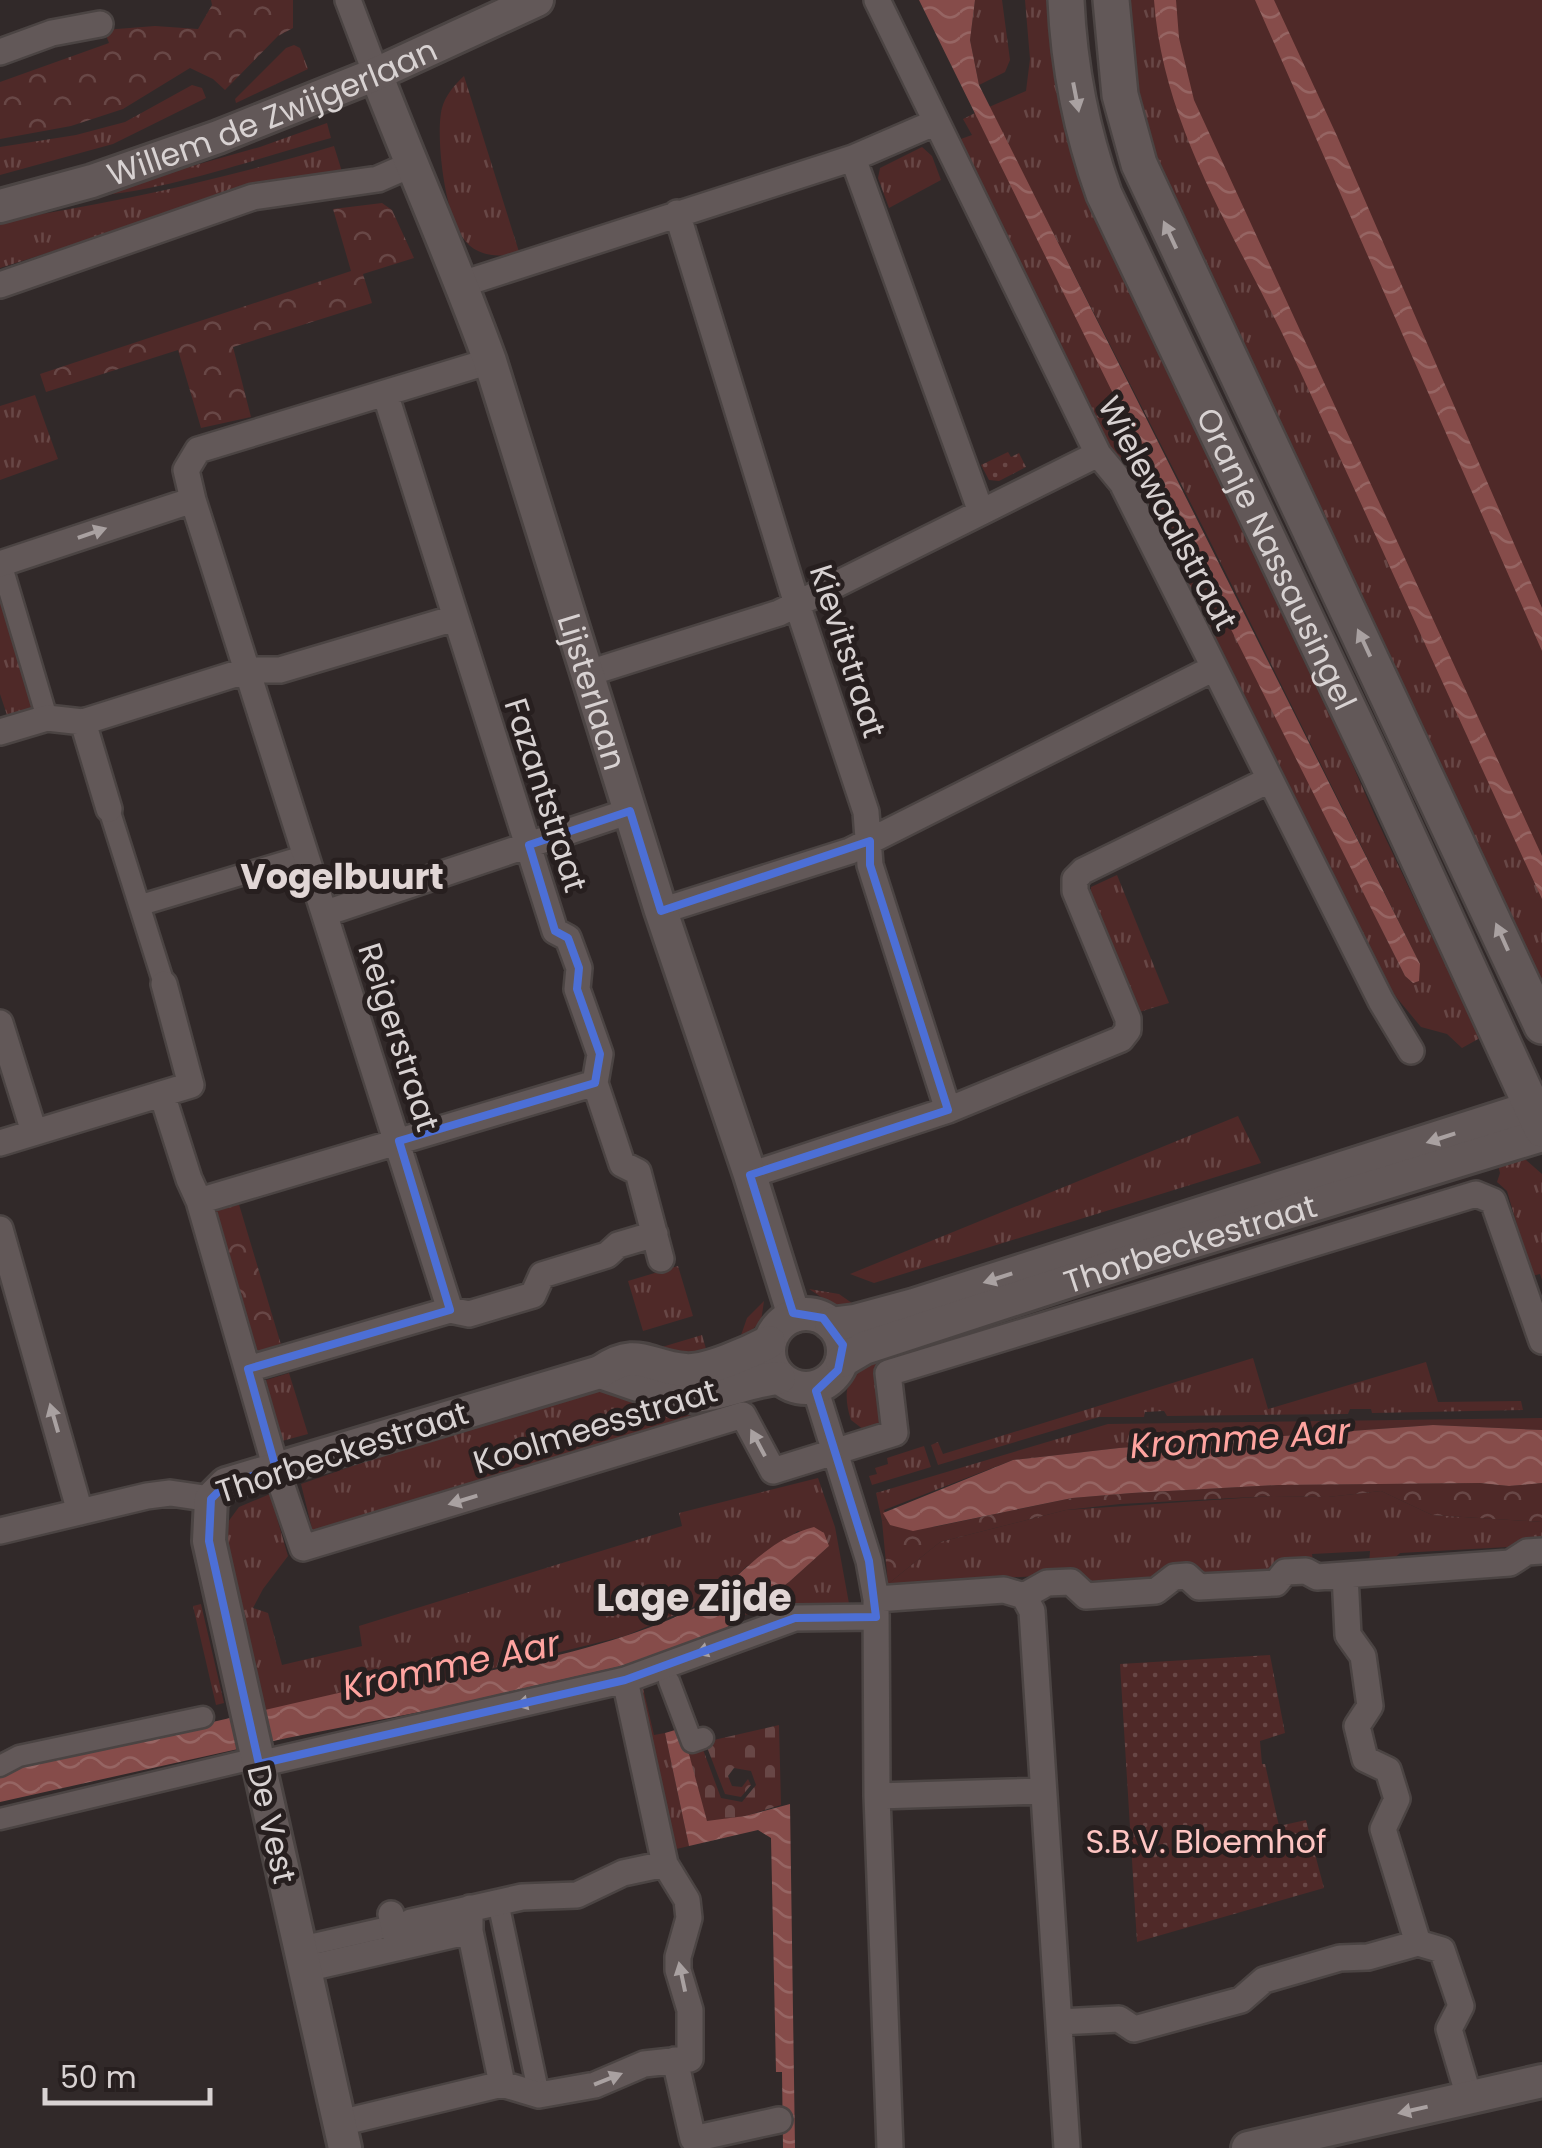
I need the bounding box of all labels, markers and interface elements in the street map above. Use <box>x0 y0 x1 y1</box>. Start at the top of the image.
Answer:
street label: Willem de Zwijgerlaan <box>101 27 444 197</box>
one-way arrow <box>1068 82 1084 113</box>
one-way arrow <box>1162 220 1179 249</box>
street label: Wielewaalstraat <box>1087 388 1249 638</box>
street label: Oranje Nassausingel <box>1186 400 1368 717</box>
one-way arrow <box>78 524 108 539</box>
street label: Kievitstraat <box>799 559 897 743</box>
street label: Lijsterlaan <box>547 608 638 775</box>
one-way arrow <box>1355 628 1372 657</box>
street label: Fazantstraat <box>494 692 598 898</box>
district label: Vogelbuurt <box>240 852 444 901</box>
one-way arrow <box>1494 922 1510 952</box>
street label: Reigerstraat <box>347 937 451 1137</box>
one-way arrow <box>1426 1131 1456 1146</box>
street label: Thorbeckestraat <box>1058 1183 1322 1304</box>
one-way arrow <box>982 1272 1012 1287</box>
street label: Koolmeesstraat <box>468 1368 722 1484</box>
street label: Thorbeckestraat <box>210 1390 474 1514</box>
one-way arrow <box>46 1402 61 1433</box>
water label: Kromme Aar <box>1128 1406 1353 1470</box>
one-way arrow <box>750 1429 768 1457</box>
one-way arrow <box>447 1493 477 1508</box>
district label: Lage Zijde <box>596 1571 792 1624</box>
water label: Kromme Aar <box>338 1618 565 1712</box>
one-way arrow <box>695 1642 725 1658</box>
one-way arrow <box>514 1695 545 1710</box>
street label: De Vest <box>236 1760 308 1888</box>
park label: S.B.V. Bloemhof <box>1086 1819 1327 1864</box>
one-way arrow <box>673 1961 689 1992</box>
scale bar <box>45 2043 210 2105</box>
text: 50 m <box>60 2056 137 2099</box>
one-way arrow <box>593 2071 623 2087</box>
one-way arrow <box>1397 2103 1428 2118</box>

